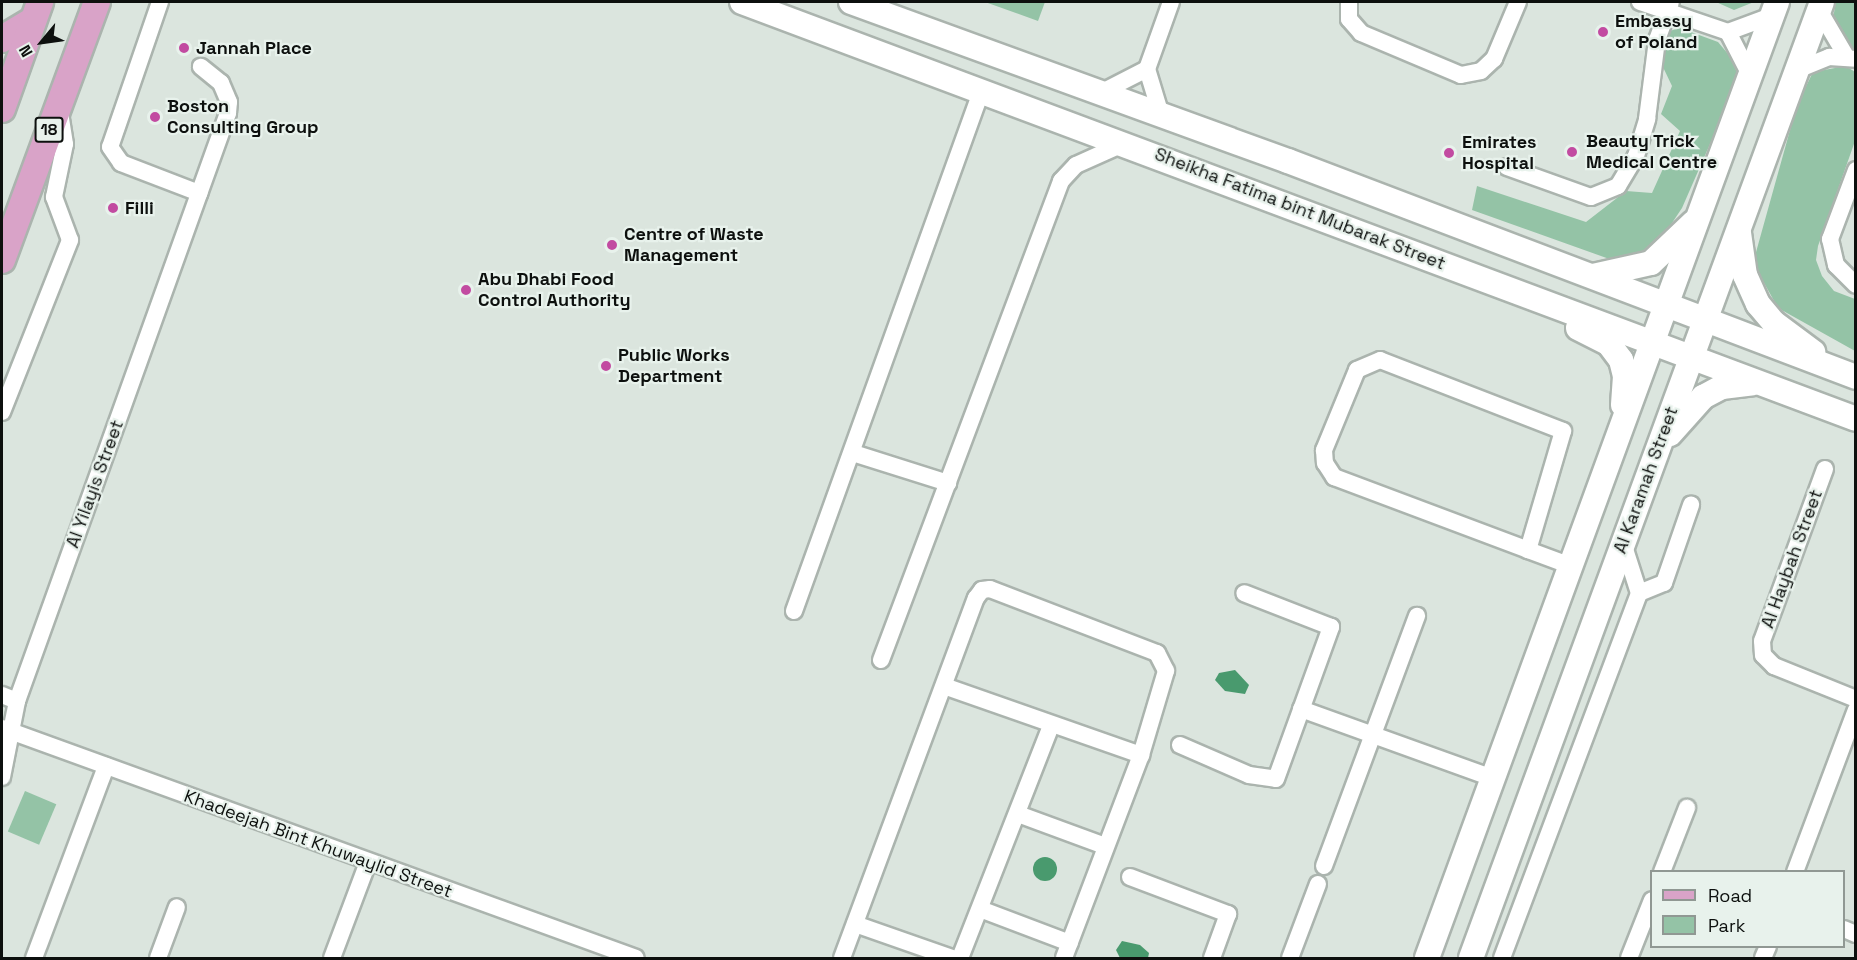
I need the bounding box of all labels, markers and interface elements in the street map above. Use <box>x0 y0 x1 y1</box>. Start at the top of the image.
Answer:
place label: Embassy of Poland <box>1615 11 1698 54</box>
north arrow <box>12 12 72 72</box>
marker: Embassy of Poland <box>1596 25 1610 39</box>
place label: Jannah Place <box>196 37 312 59</box>
text: N <box>14 41 38 61</box>
marker: Jannah Place <box>177 41 191 55</box>
place label: Boston Consulting Group <box>167 96 318 138</box>
marker: Boston Consulting Group <box>148 110 162 124</box>
road number: 18 <box>34 117 64 143</box>
place label: Beauty Trick Medical Centre <box>1586 131 1717 174</box>
place label: Emirates Hospital <box>1462 132 1537 174</box>
street label: Sheikha Fatima bint Mubarak Street <box>1152 143 1448 275</box>
marker: Beauty Trick Medical Centre <box>1563 143 1581 161</box>
marker: Emirates Hospital <box>1440 144 1458 162</box>
place label: Filli <box>125 197 154 219</box>
marker: Filli <box>106 201 120 215</box>
place label: Centre of Waste Management <box>624 224 764 266</box>
marker: Centre of Waste Management <box>605 238 619 252</box>
place label: Abu Dhabi Food Control Authority <box>478 269 631 312</box>
marker: Abu Dhabi Food Control Authority <box>459 283 473 297</box>
place label: Public Works Department <box>618 345 730 388</box>
marker: Public Works Department <box>599 359 613 373</box>
street label: Al Karamah Street <box>1609 403 1683 557</box>
street label: Al Yilayis Street <box>62 417 128 551</box>
street label: Al Haybah Street <box>1757 487 1827 631</box>
street label: Khadeejah Bint Khuwaylid Street <box>181 785 455 903</box>
legend <box>1650 870 1845 948</box>
text: Road <box>1708 884 1752 907</box>
text: Park <box>1708 914 1745 937</box>

